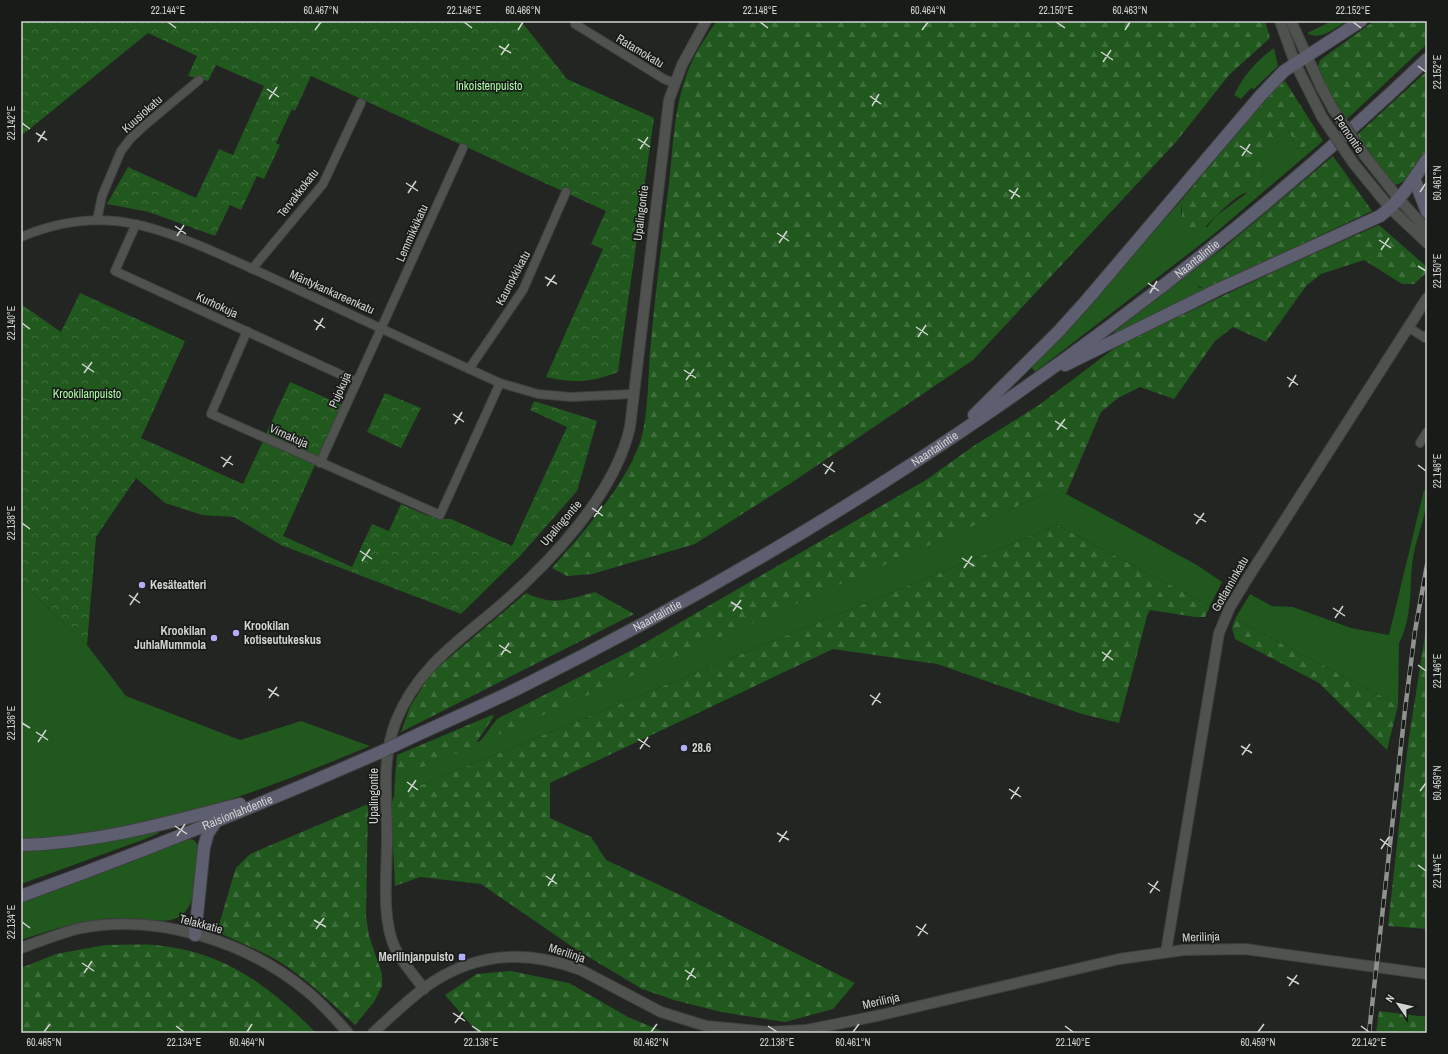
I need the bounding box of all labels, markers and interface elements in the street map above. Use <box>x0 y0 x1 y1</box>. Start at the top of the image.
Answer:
text: 22.144°E <box>151 4 185 17</box>
text: 60.467°N <box>304 4 339 17</box>
text: 22.146°E <box>447 4 481 17</box>
text: 60.466°N <box>506 4 541 17</box>
text: 22.148°E <box>743 4 777 17</box>
text: 60.464°N <box>911 4 946 17</box>
text: 22.150°E <box>1039 4 1073 17</box>
text: 60.463°N <box>1113 4 1148 17</box>
text: 22.152°E <box>1336 4 1370 17</box>
street label: Ratamokatu <box>613 30 667 72</box>
text: 22.152°E <box>1431 55 1444 89</box>
park label: Inkoistenpuisto <box>456 78 522 94</box>
street label: Kuusiokatu <box>118 92 166 136</box>
text: 22.142°E <box>5 106 18 140</box>
street label: Pernontie <box>1330 112 1368 156</box>
street label: Tervakkokatu <box>274 165 322 221</box>
text: 60.461°N <box>1431 165 1444 201</box>
street label: Upalingontie <box>630 184 652 242</box>
street label: Lemmikkikatu <box>392 202 432 264</box>
street label: Naantalintie <box>1171 236 1223 282</box>
street label: Kaunokkikatu <box>492 248 534 308</box>
text: 22.150°E <box>1431 254 1444 288</box>
street label: Mäntykankareenkatu <box>287 266 377 318</box>
street label: Kurhokuja <box>194 288 241 322</box>
text: 22.140°E <box>5 306 18 340</box>
street label: Pujokuja <box>325 369 355 410</box>
park label: Krookilanpuisto <box>53 386 121 402</box>
street label: Virnakuja <box>267 420 312 452</box>
street label: Naantalintie <box>908 428 961 470</box>
text: 22.148°E <box>1431 454 1444 488</box>
street label: Upalingontie <box>537 497 585 549</box>
text: 22.138°E <box>5 506 18 540</box>
street label: Gotlanninkatu <box>1208 553 1252 615</box>
place label: Kesäteatteri <box>150 577 207 593</box>
marker: Kesäteatteri <box>137 580 147 590</box>
street label: Naantalintie <box>630 596 684 636</box>
place label: Krookilan kotiseutukeskus <box>244 618 322 648</box>
place label: Krookilan JuhlaMummola <box>134 623 207 653</box>
marker: Krookilan kotiseutukeskus <box>231 628 241 638</box>
marker: Krookilan JuhlaMummola <box>209 633 219 643</box>
text: 22.146°E <box>1431 654 1444 688</box>
text: 22.136°E <box>5 706 18 740</box>
place label: 28.6 <box>692 740 712 756</box>
marker: 28.6 <box>679 743 689 753</box>
text: 60.459°N <box>1431 765 1444 801</box>
street label: Upalingontie <box>366 768 382 824</box>
street label: Raisionlahdentie <box>200 791 275 834</box>
text: 22.144°E <box>1431 854 1444 888</box>
text: 22.134°E <box>5 905 18 939</box>
street label: Telakkatie <box>178 911 224 937</box>
street label: Merilinja <box>1182 928 1221 946</box>
street label: Merilinja <box>547 940 588 967</box>
place label: Merilinjanpuisto <box>379 949 454 965</box>
marker: Merilinjanpuisto <box>457 952 467 962</box>
north arrow <box>1378 984 1418 1024</box>
street label: Merilinja <box>861 989 902 1013</box>
text: N <box>1382 992 1397 1005</box>
text: 60.465°N <box>27 1036 62 1049</box>
text: 22.134°E <box>167 1036 201 1049</box>
text: 60.464°N <box>230 1036 265 1049</box>
text: 22.136°E <box>464 1036 498 1049</box>
text: 60.462°N <box>634 1036 669 1049</box>
text: 22.138°E <box>760 1036 794 1049</box>
text: 60.461°N <box>836 1036 871 1049</box>
text: 22.140°E <box>1056 1036 1090 1049</box>
text: 60.459°N <box>1241 1036 1276 1049</box>
text: 22.142°E <box>1352 1036 1386 1049</box>

